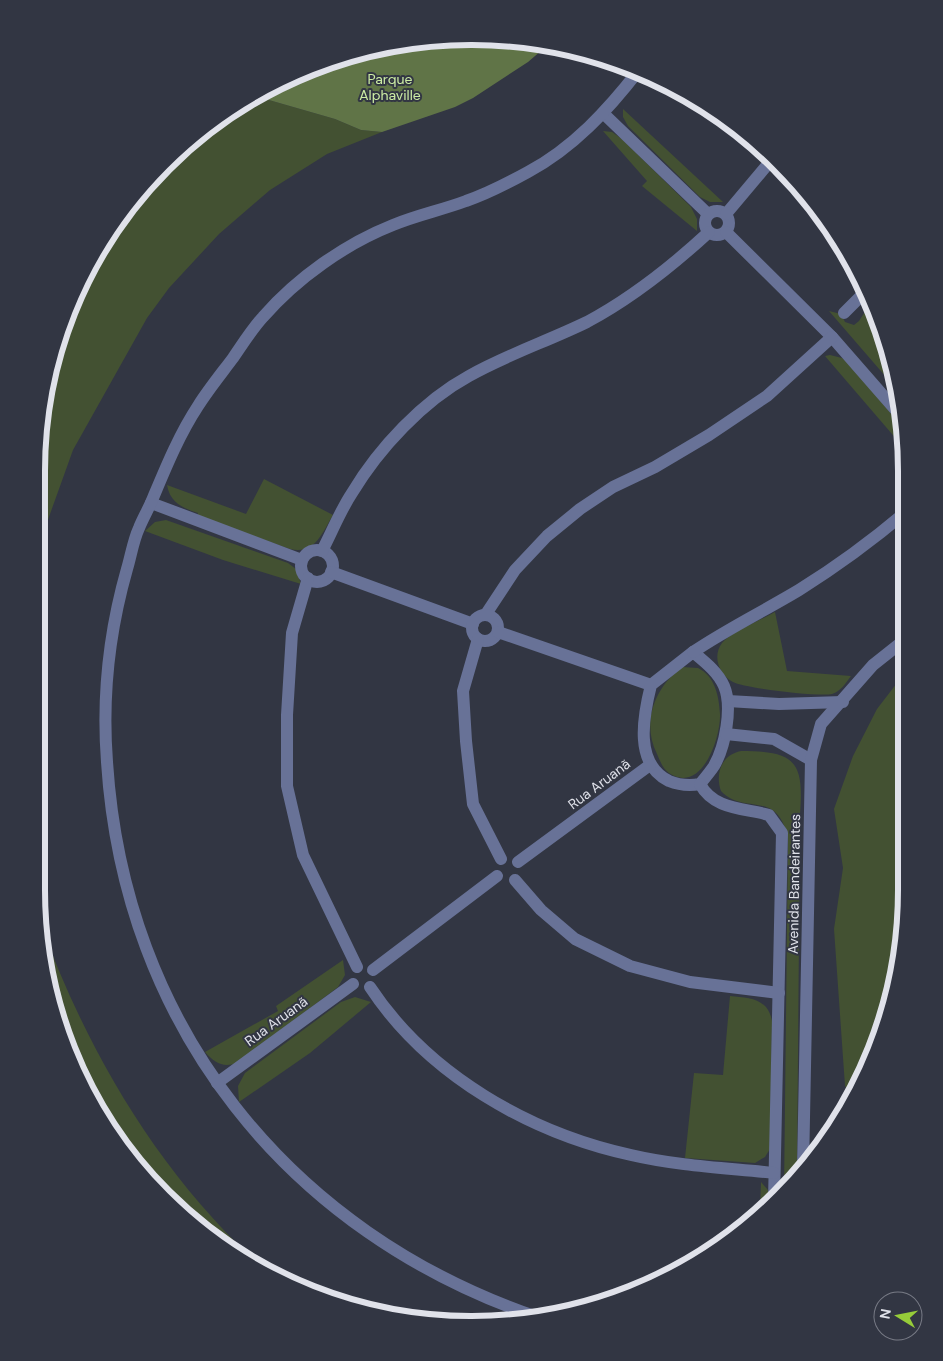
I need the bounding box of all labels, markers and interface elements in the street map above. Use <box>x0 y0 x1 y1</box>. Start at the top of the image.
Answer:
park label: Parque Alphaville <box>359 70 421 104</box>
street label: Rua Aruanã <box>564 755 634 813</box>
street label: Avenida Bandeirantes <box>784 814 804 954</box>
street label: Rua Aruanã <box>241 992 311 1050</box>
north arrow <box>873 1291 923 1341</box>
text: N <box>875 1307 895 1320</box>

